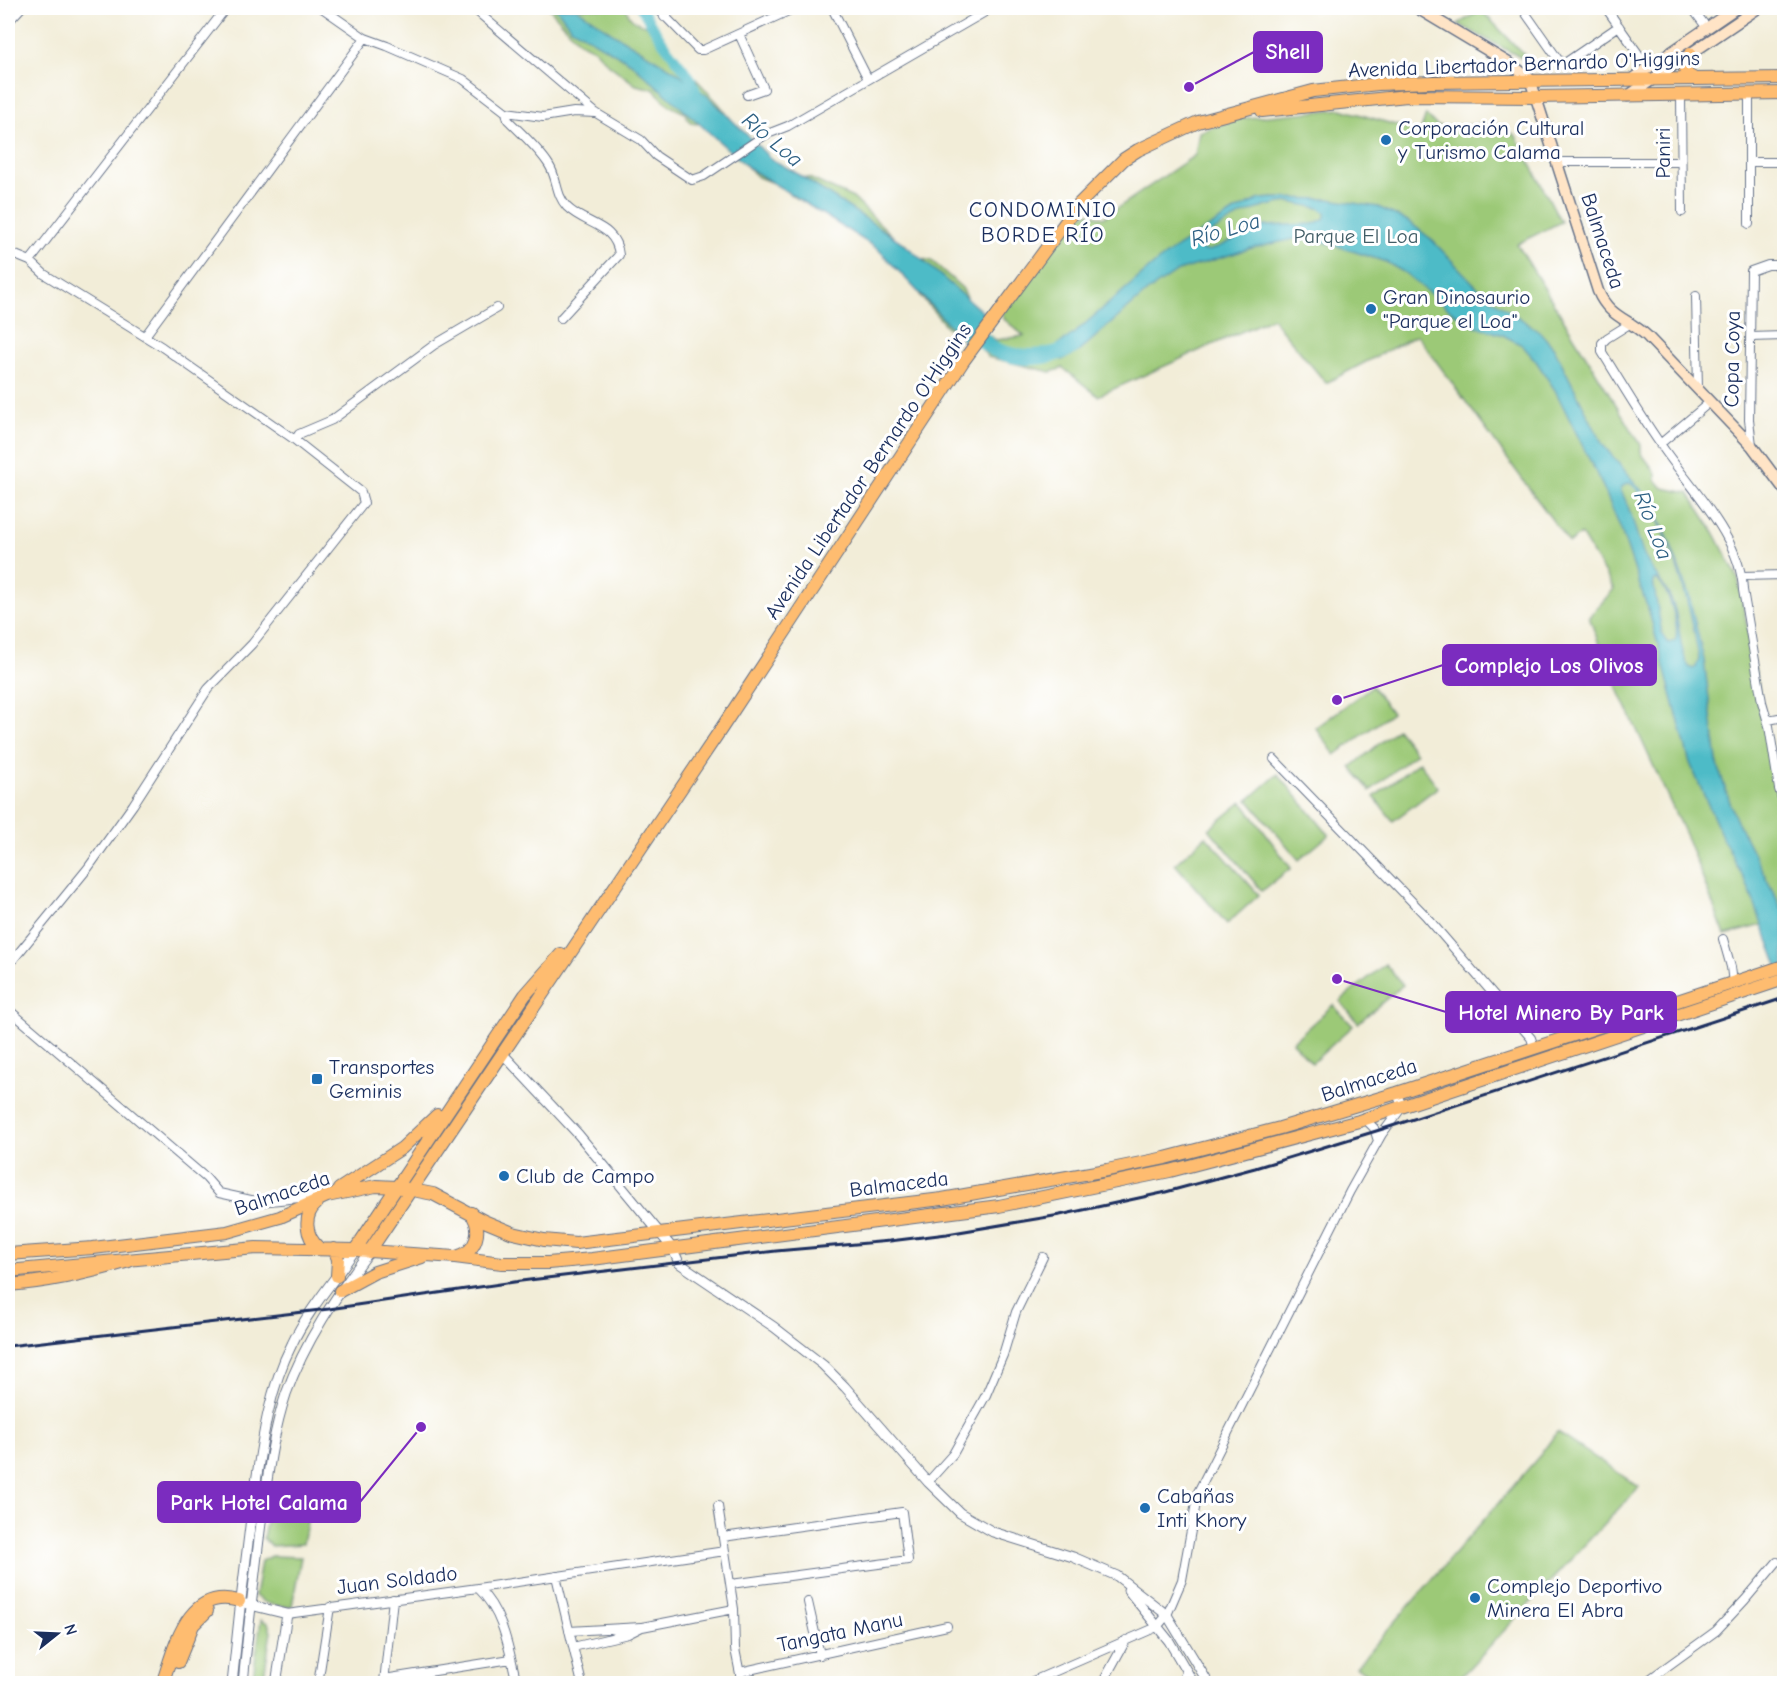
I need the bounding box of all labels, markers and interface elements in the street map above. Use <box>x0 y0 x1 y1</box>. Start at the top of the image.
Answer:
callout: Shell <box>1254 32 1322 72</box>
text: Shell <box>1266 39 1310 65</box>
street label: Avenida Libertador Bernardo O'Higgins <box>1348 46 1700 82</box>
water label: Río Loa <box>737 107 808 172</box>
place label: Corporación Cultural y Turismo Calama <box>1397 116 1584 164</box>
street label: Paniri <box>1651 127 1675 179</box>
marker: Corporación Cultural y Turismo Calama <box>1379 133 1393 147</box>
street label: Balmaceda <box>1576 190 1630 292</box>
district label: CONDOMINIO BORDE RÍO <box>969 197 1117 248</box>
water label: Río Loa <box>1188 208 1263 252</box>
park label: Parque El Loa <box>1293 224 1419 248</box>
place label: Gran Dinosaurio "Parque el Loa" <box>1383 285 1530 333</box>
marker: Gran Dinosaurio "Parque el Loa" <box>1364 302 1378 316</box>
street label: Copa Coya <box>1719 310 1745 408</box>
street label: Avenida Libertador Bernardo O'Higgins <box>760 318 976 624</box>
water label: Río Loa <box>1628 488 1678 563</box>
callout: Complejo Los Olivos <box>1443 645 1656 685</box>
text: Complejo Los Olivos <box>1455 653 1643 679</box>
callout: Hotel Minero By Park <box>1446 992 1676 1032</box>
text: Hotel Minero By Park <box>1458 1000 1664 1026</box>
street label: Balmaceda <box>1318 1053 1420 1107</box>
place label: Transportes Geminis <box>329 1055 434 1103</box>
marker: Transportes Geminis <box>310 1072 324 1086</box>
place label: Club de Campo <box>516 1164 655 1188</box>
street label: Balmaceda <box>231 1165 333 1221</box>
street label: Balmaceda <box>848 1166 950 1202</box>
marker: Club de Campo <box>497 1169 511 1183</box>
callout: Park Hotel Calama <box>158 1482 360 1522</box>
place label: Cabañas Inti Khory <box>1157 1484 1247 1532</box>
text: Park Hotel Calama <box>170 1490 348 1516</box>
marker: Cabañas Inti Khory <box>1138 1501 1152 1515</box>
street label: Juan Soldado <box>335 1561 459 1599</box>
place label: Complejo Deportivo Minera El Abra <box>1487 1574 1662 1622</box>
marker: Complejo Deportivo Minera El Abra <box>1468 1591 1482 1605</box>
north arrow <box>27 1604 87 1664</box>
street label: Tangata Manu <box>775 1607 905 1657</box>
text: N <box>60 1622 80 1637</box>

